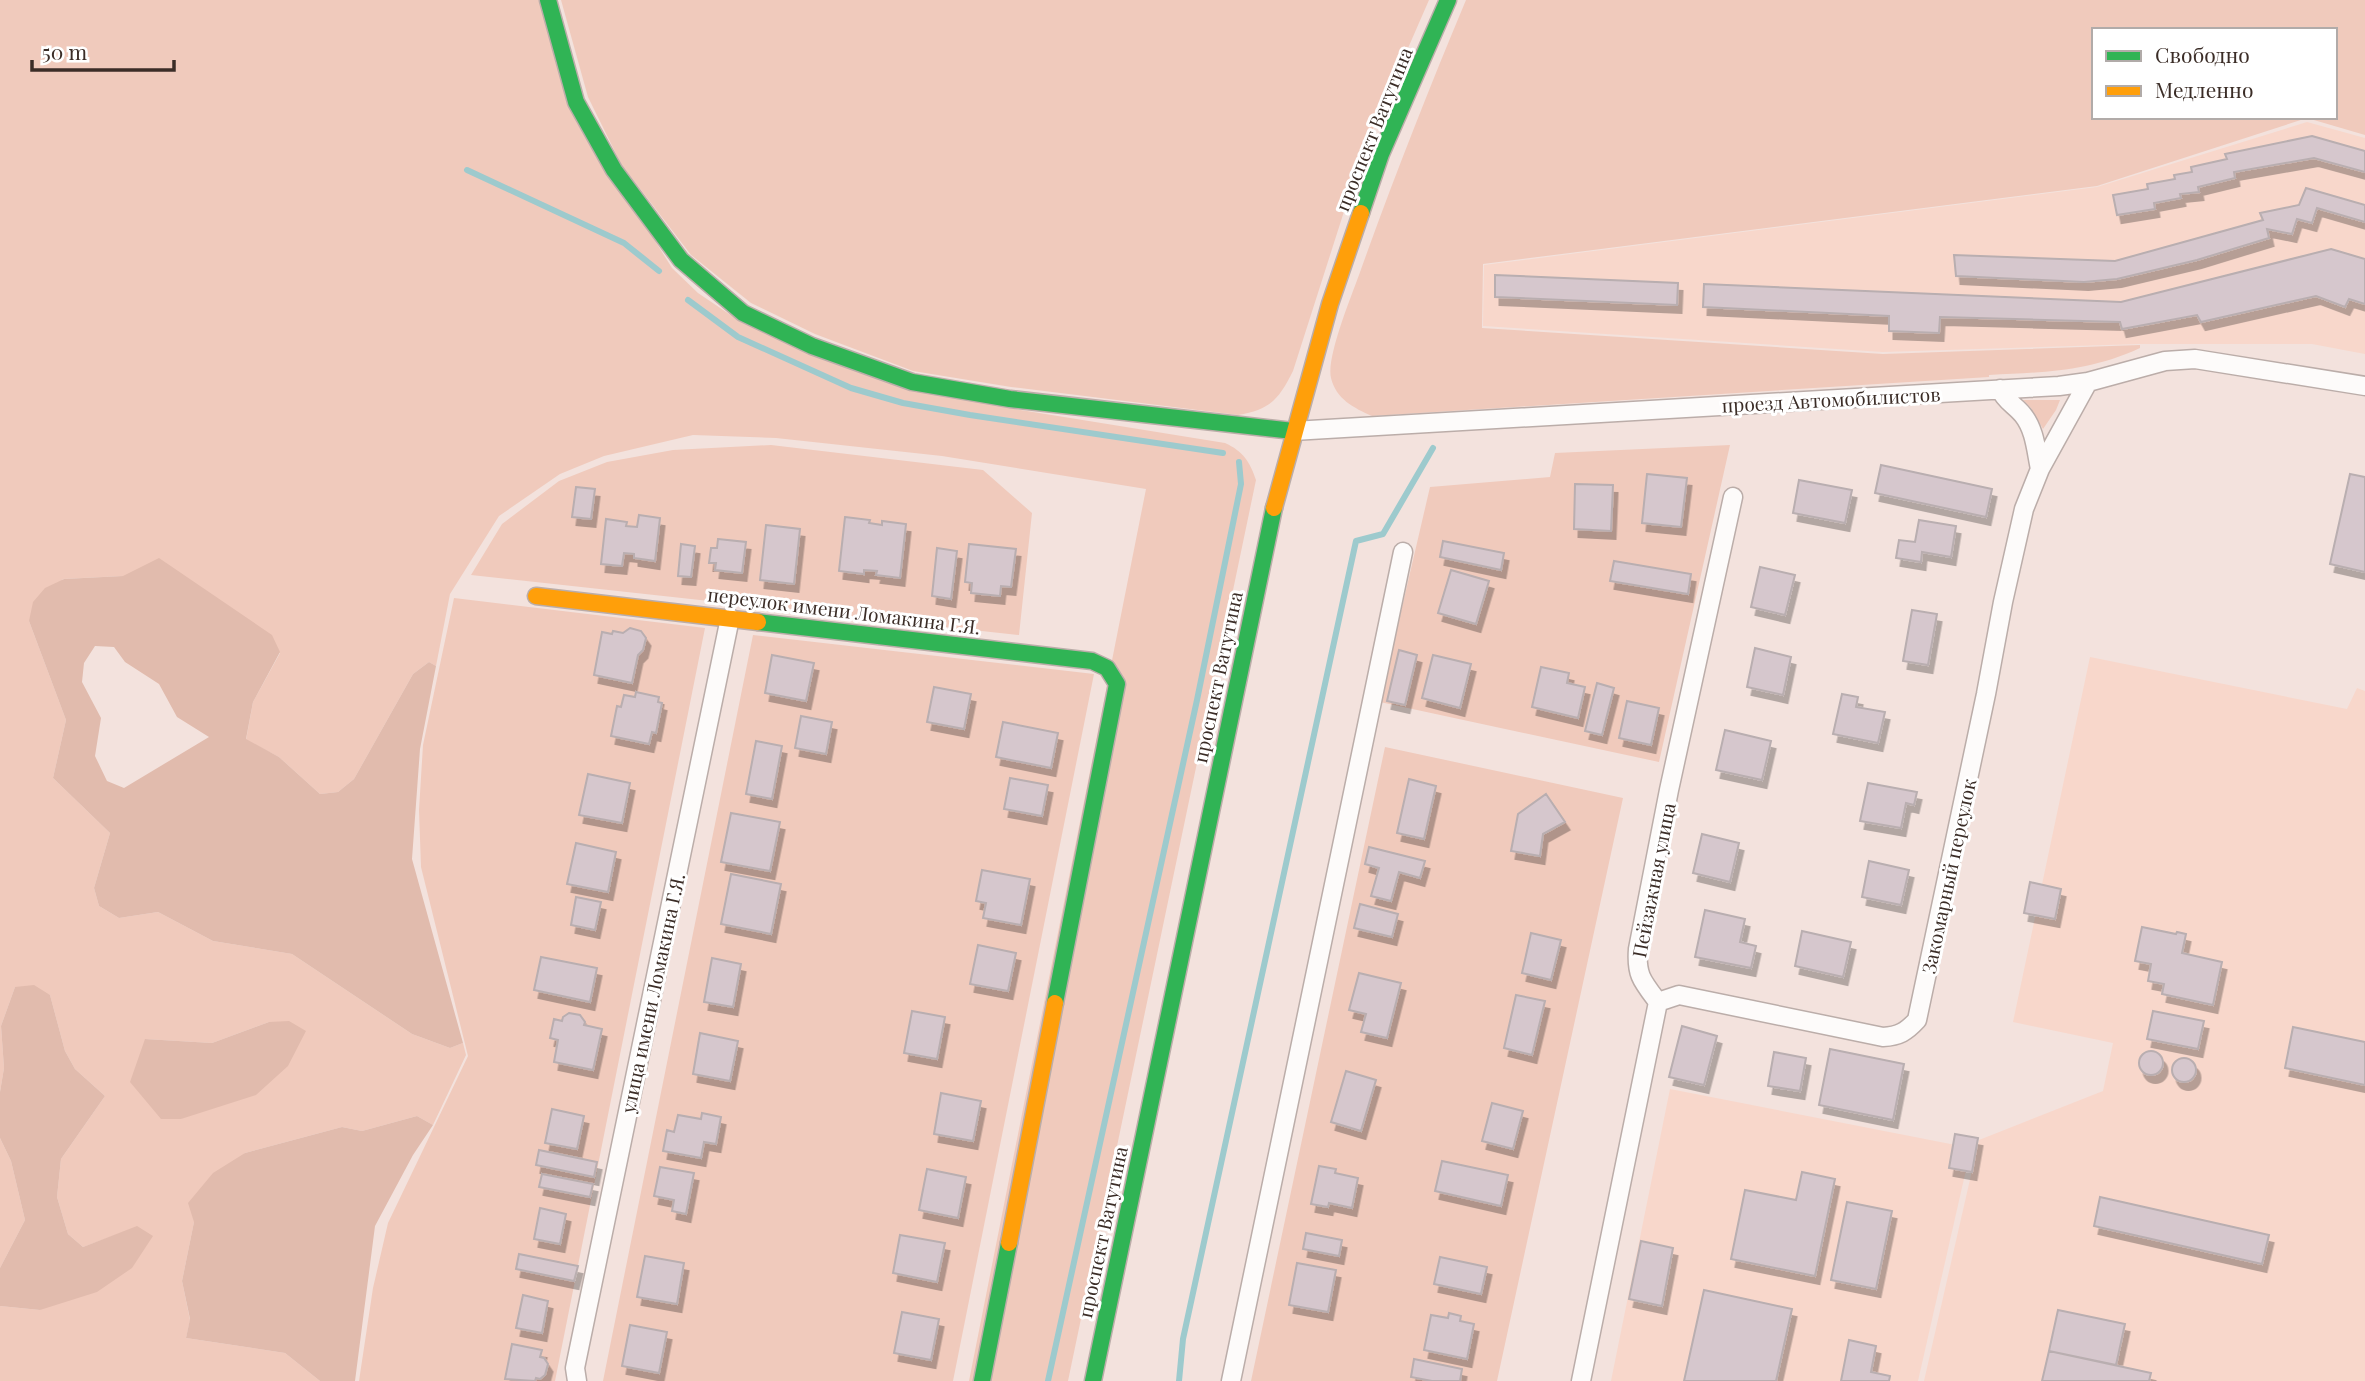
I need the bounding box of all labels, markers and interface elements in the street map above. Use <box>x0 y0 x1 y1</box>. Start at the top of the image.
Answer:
scale bar <box>32 28 173 72</box>
legend <box>2092 28 2337 119</box>
text: 50 m <box>42 37 88 65</box>
text: Свободно <box>2155 40 2250 68</box>
street label: проспект Ватутина <box>1328 43 1418 215</box>
text: Медленно <box>2155 75 2253 103</box>
street label: проезд Автомобилистов <box>1721 380 1941 418</box>
street label: переулок имени Ломакина Г.Я. <box>706 580 982 640</box>
street label: проспект Ватутина <box>1186 588 1248 765</box>
street label: Закомарный переулок <box>1915 776 1981 976</box>
street label: Пейзажная улица <box>1625 800 1681 960</box>
street label: улица имени Ломакина Г.Я. <box>614 871 690 1116</box>
street label: проспект Ватутина <box>1071 1143 1133 1320</box>

